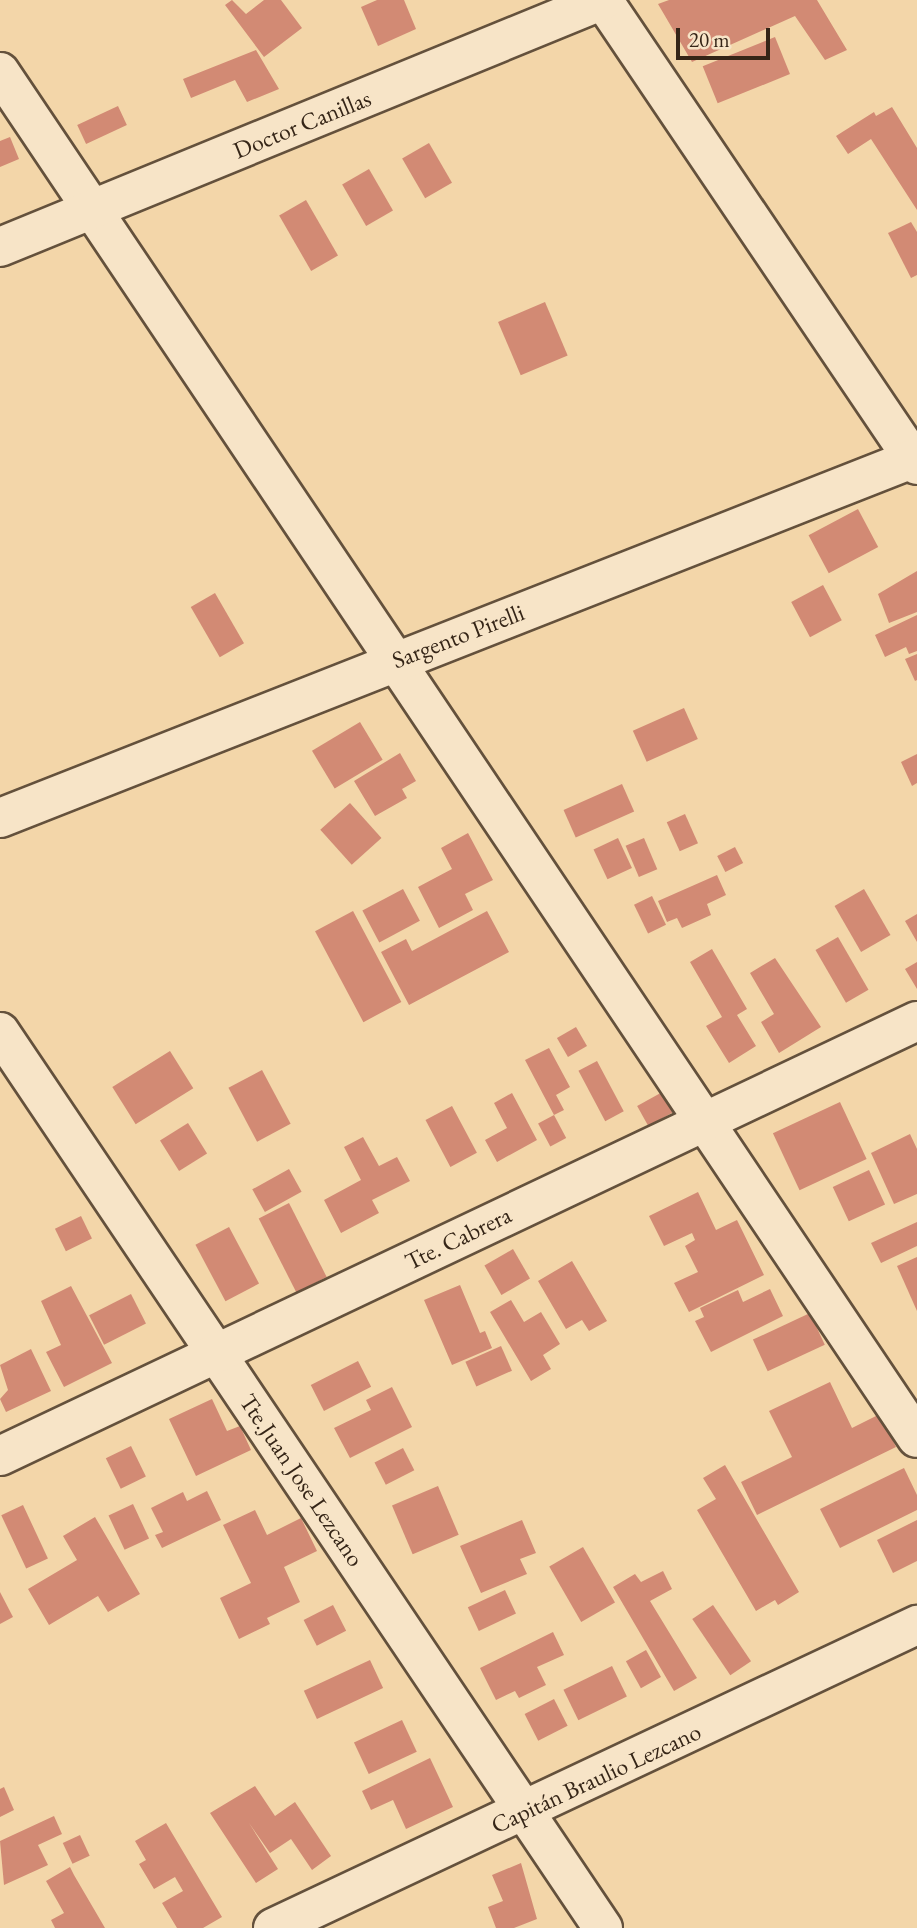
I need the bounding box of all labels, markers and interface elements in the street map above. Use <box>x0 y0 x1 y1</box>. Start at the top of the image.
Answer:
scale bar <box>679 14 774 58</box>
text: 20 m <box>689 26 730 53</box>
street label: Doctor Canillas <box>229 83 375 165</box>
street label: Sargento Pirelli <box>388 598 528 674</box>
street label: Tte. Cabrera <box>400 1200 516 1276</box>
street label: Tte.Juan Jose Lezcano <box>234 1388 370 1572</box>
street label: Capitán Braulio Lezcano <box>487 1717 705 1839</box>

